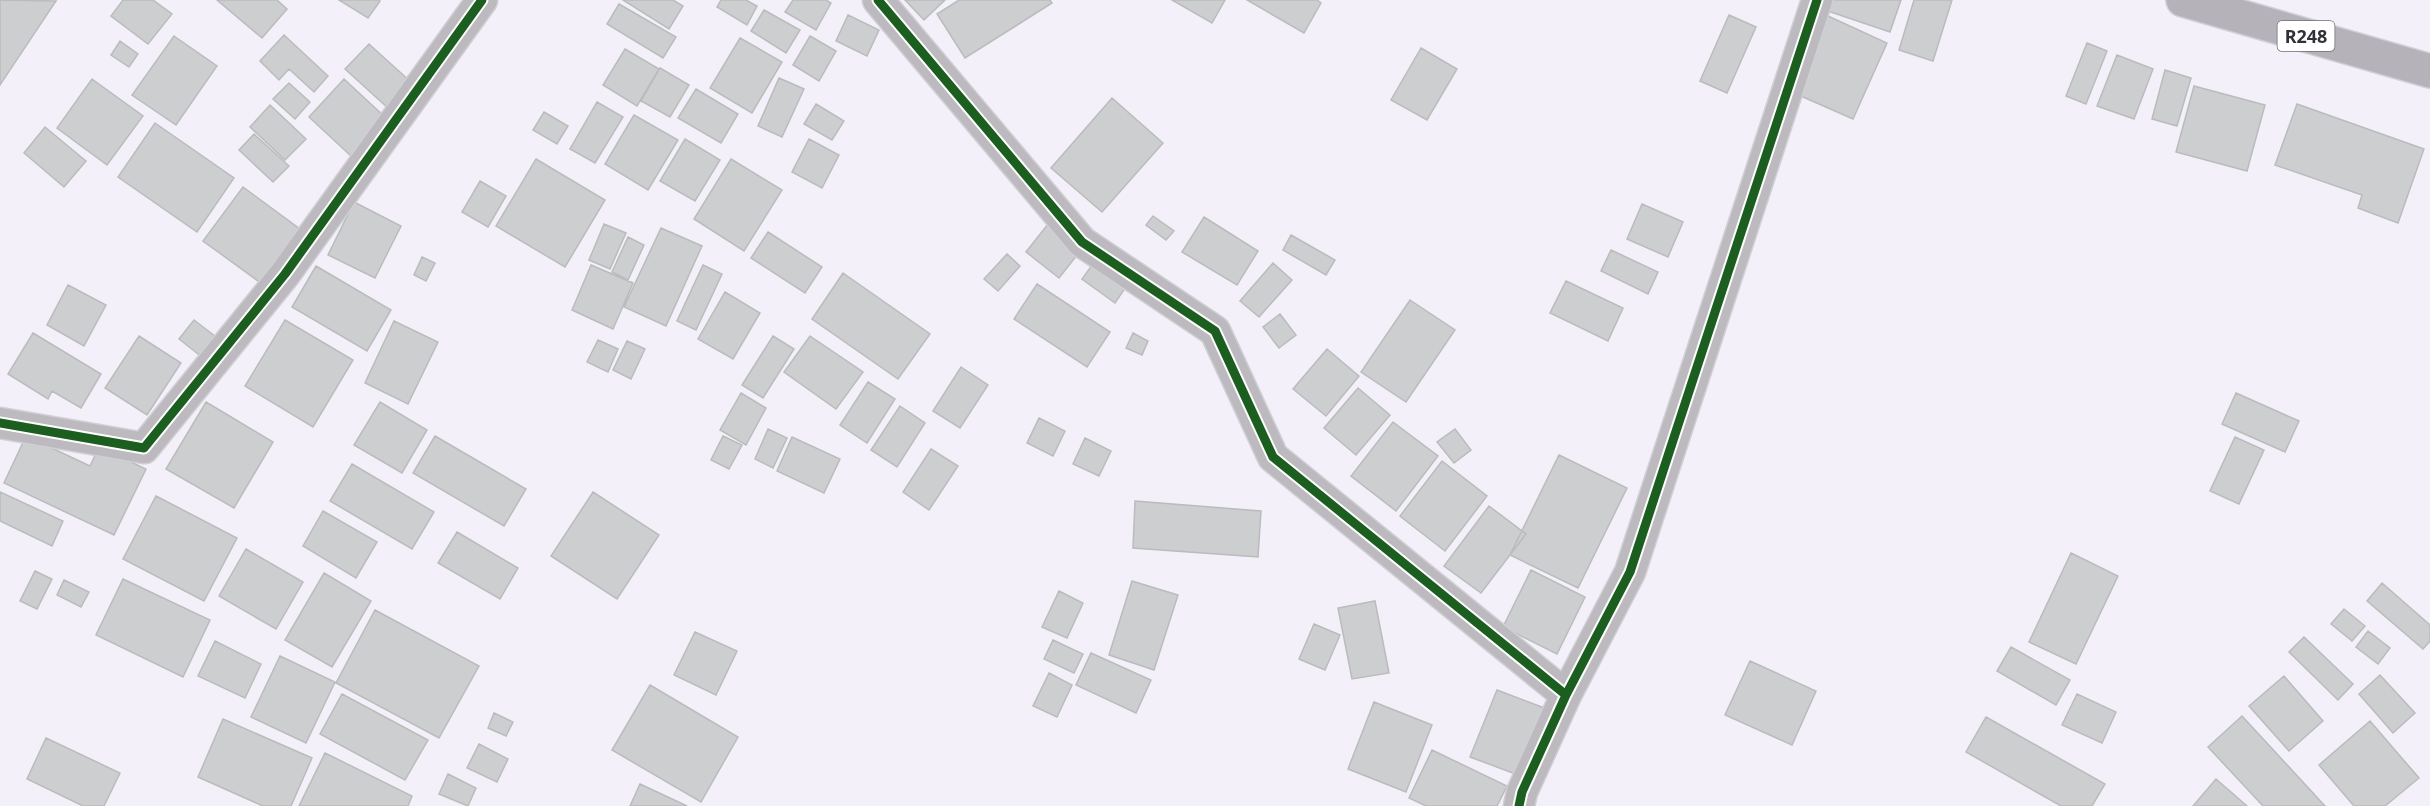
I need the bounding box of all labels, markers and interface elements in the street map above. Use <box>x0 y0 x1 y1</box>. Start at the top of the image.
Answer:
road number: R248 <box>2278 21 2334 51</box>

